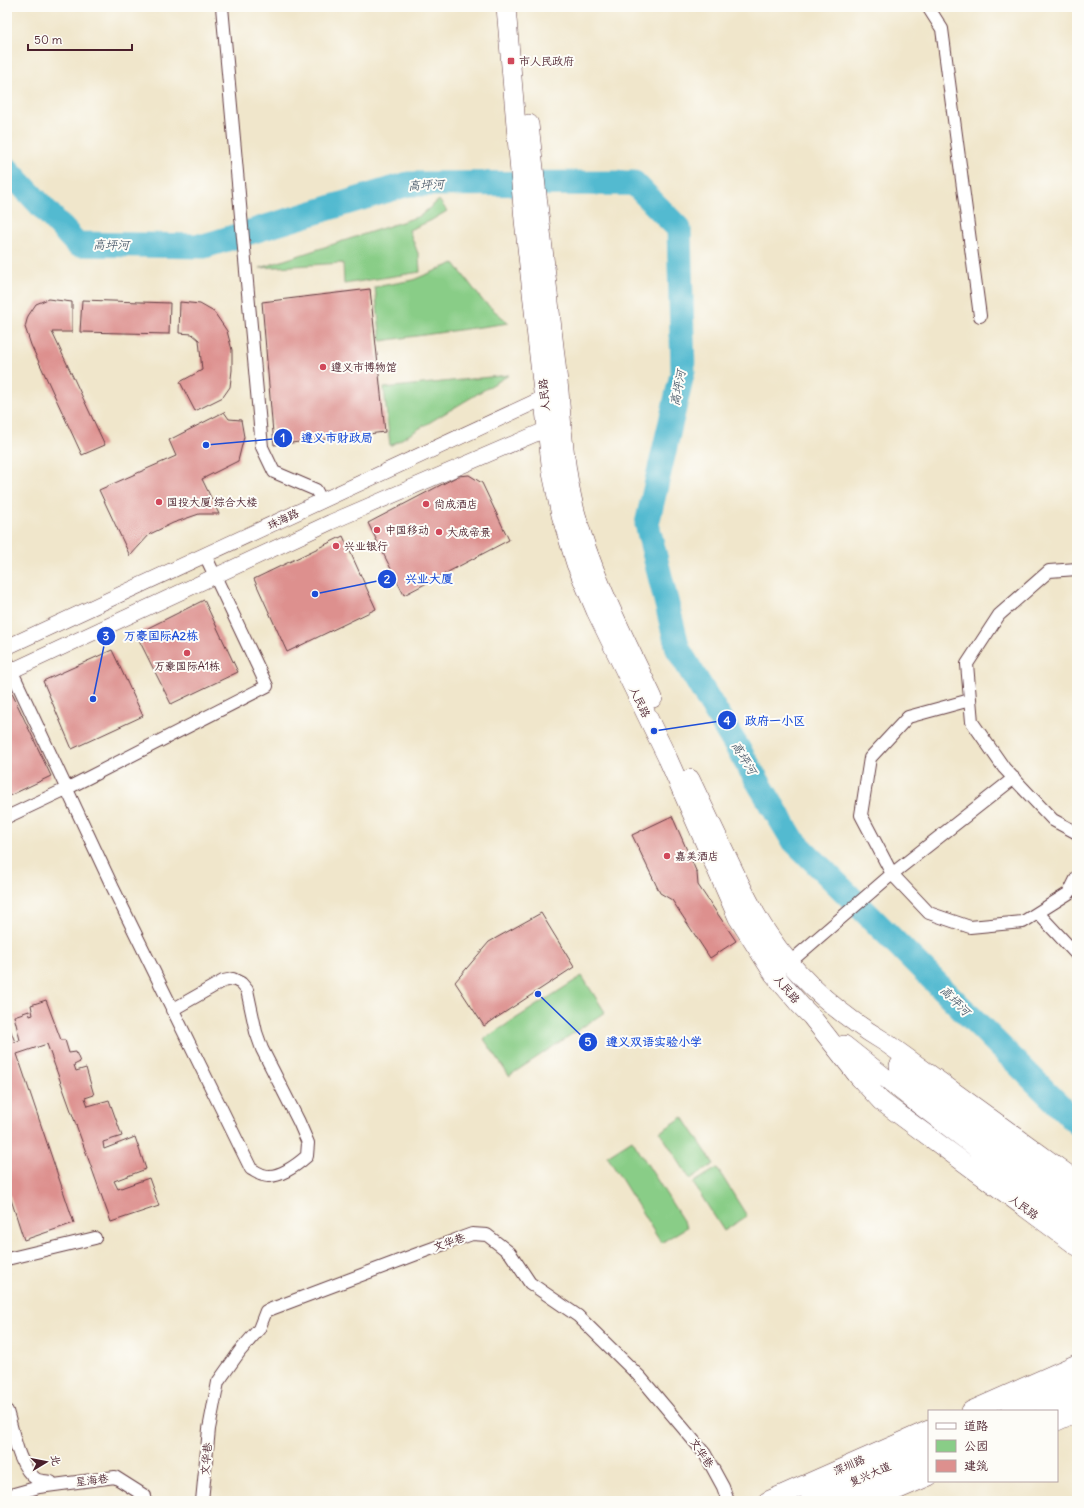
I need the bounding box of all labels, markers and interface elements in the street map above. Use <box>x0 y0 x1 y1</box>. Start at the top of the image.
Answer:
scale bar <box>28 26 132 52</box>
text: 50 m <box>34 32 63 47</box>
place label: 市人民政府 <box>519 54 574 68</box>
marker: 市人民政府 <box>506 56 516 66</box>
water label: 高坪河 <box>408 176 446 193</box>
water label: 高坪河 <box>93 237 131 252</box>
place label: 遵义市博物馆 <box>331 360 397 374</box>
marker: 遵义市博物馆 <box>318 362 328 372</box>
water label: 高坪河 <box>667 367 689 407</box>
street label: 人民路 <box>536 378 552 412</box>
callout: 遵义市财政局 <box>273 426 381 450</box>
text: 1 <box>281 430 285 445</box>
text: 遵义市财政局 <box>301 430 373 445</box>
place label: 国投大厦 综合大楼 <box>167 495 258 509</box>
marker: 国投大厦 综合大楼 <box>154 497 164 507</box>
place label: 尚成酒店 <box>434 497 478 511</box>
marker: 尚成酒店 <box>421 499 431 509</box>
street label: 珠海路 <box>265 506 301 532</box>
place label: 中国移动 <box>385 523 429 537</box>
marker: 中国移动 <box>372 525 382 535</box>
place label: 大成帝景 <box>447 525 491 539</box>
marker: 大成帝景 <box>434 527 444 537</box>
place label: 兴业银行 <box>344 539 388 553</box>
marker: 兴业银行 <box>331 541 341 551</box>
callout: 兴业大厦 <box>377 567 461 591</box>
text: 2 <box>384 571 391 586</box>
text: 兴业大厦 <box>405 571 453 586</box>
callout: 万豪国际A2栋 <box>96 624 206 648</box>
text: 3 <box>103 628 110 643</box>
text: 万豪国际A2栋 <box>124 628 198 643</box>
marker: 万豪国际A1栋 <box>182 648 192 658</box>
place label: 万豪国际A1栋 <box>154 659 220 673</box>
street label: 人民路 <box>626 684 654 720</box>
callout: 政府一小区 <box>717 708 813 732</box>
text: 4 <box>724 713 731 728</box>
text: 政府一小区 <box>745 713 805 728</box>
water label: 高坪河 <box>729 738 761 779</box>
place label: 嘉美酒店 <box>675 849 719 863</box>
marker: 嘉美酒店 <box>662 851 672 861</box>
street label: 人民路 <box>771 972 803 1006</box>
water label: 高坪河 <box>937 983 975 1020</box>
callout: 遵义双语实验小学 <box>578 1030 710 1054</box>
text: 5 <box>585 1034 592 1049</box>
text: 遵义双语实验小学 <box>606 1034 702 1049</box>
street label: 人民路 <box>1007 1192 1041 1222</box>
street label: 文华巷 <box>431 1230 467 1254</box>
legend <box>928 1410 1058 1482</box>
text: 道路 <box>964 1418 988 1433</box>
street label: 文华巷 <box>687 1435 717 1471</box>
text: 公园 <box>964 1438 988 1453</box>
north arrow <box>26 1442 66 1482</box>
street label: 文华巷 <box>198 1442 214 1476</box>
street label: 深圳路 <box>831 1452 867 1478</box>
text: 北 <box>48 1454 64 1467</box>
text: 建筑 <box>964 1458 988 1473</box>
street label: 复兴大道 <box>847 1459 893 1489</box>
street label: 星海巷 <box>75 1471 109 1489</box>

